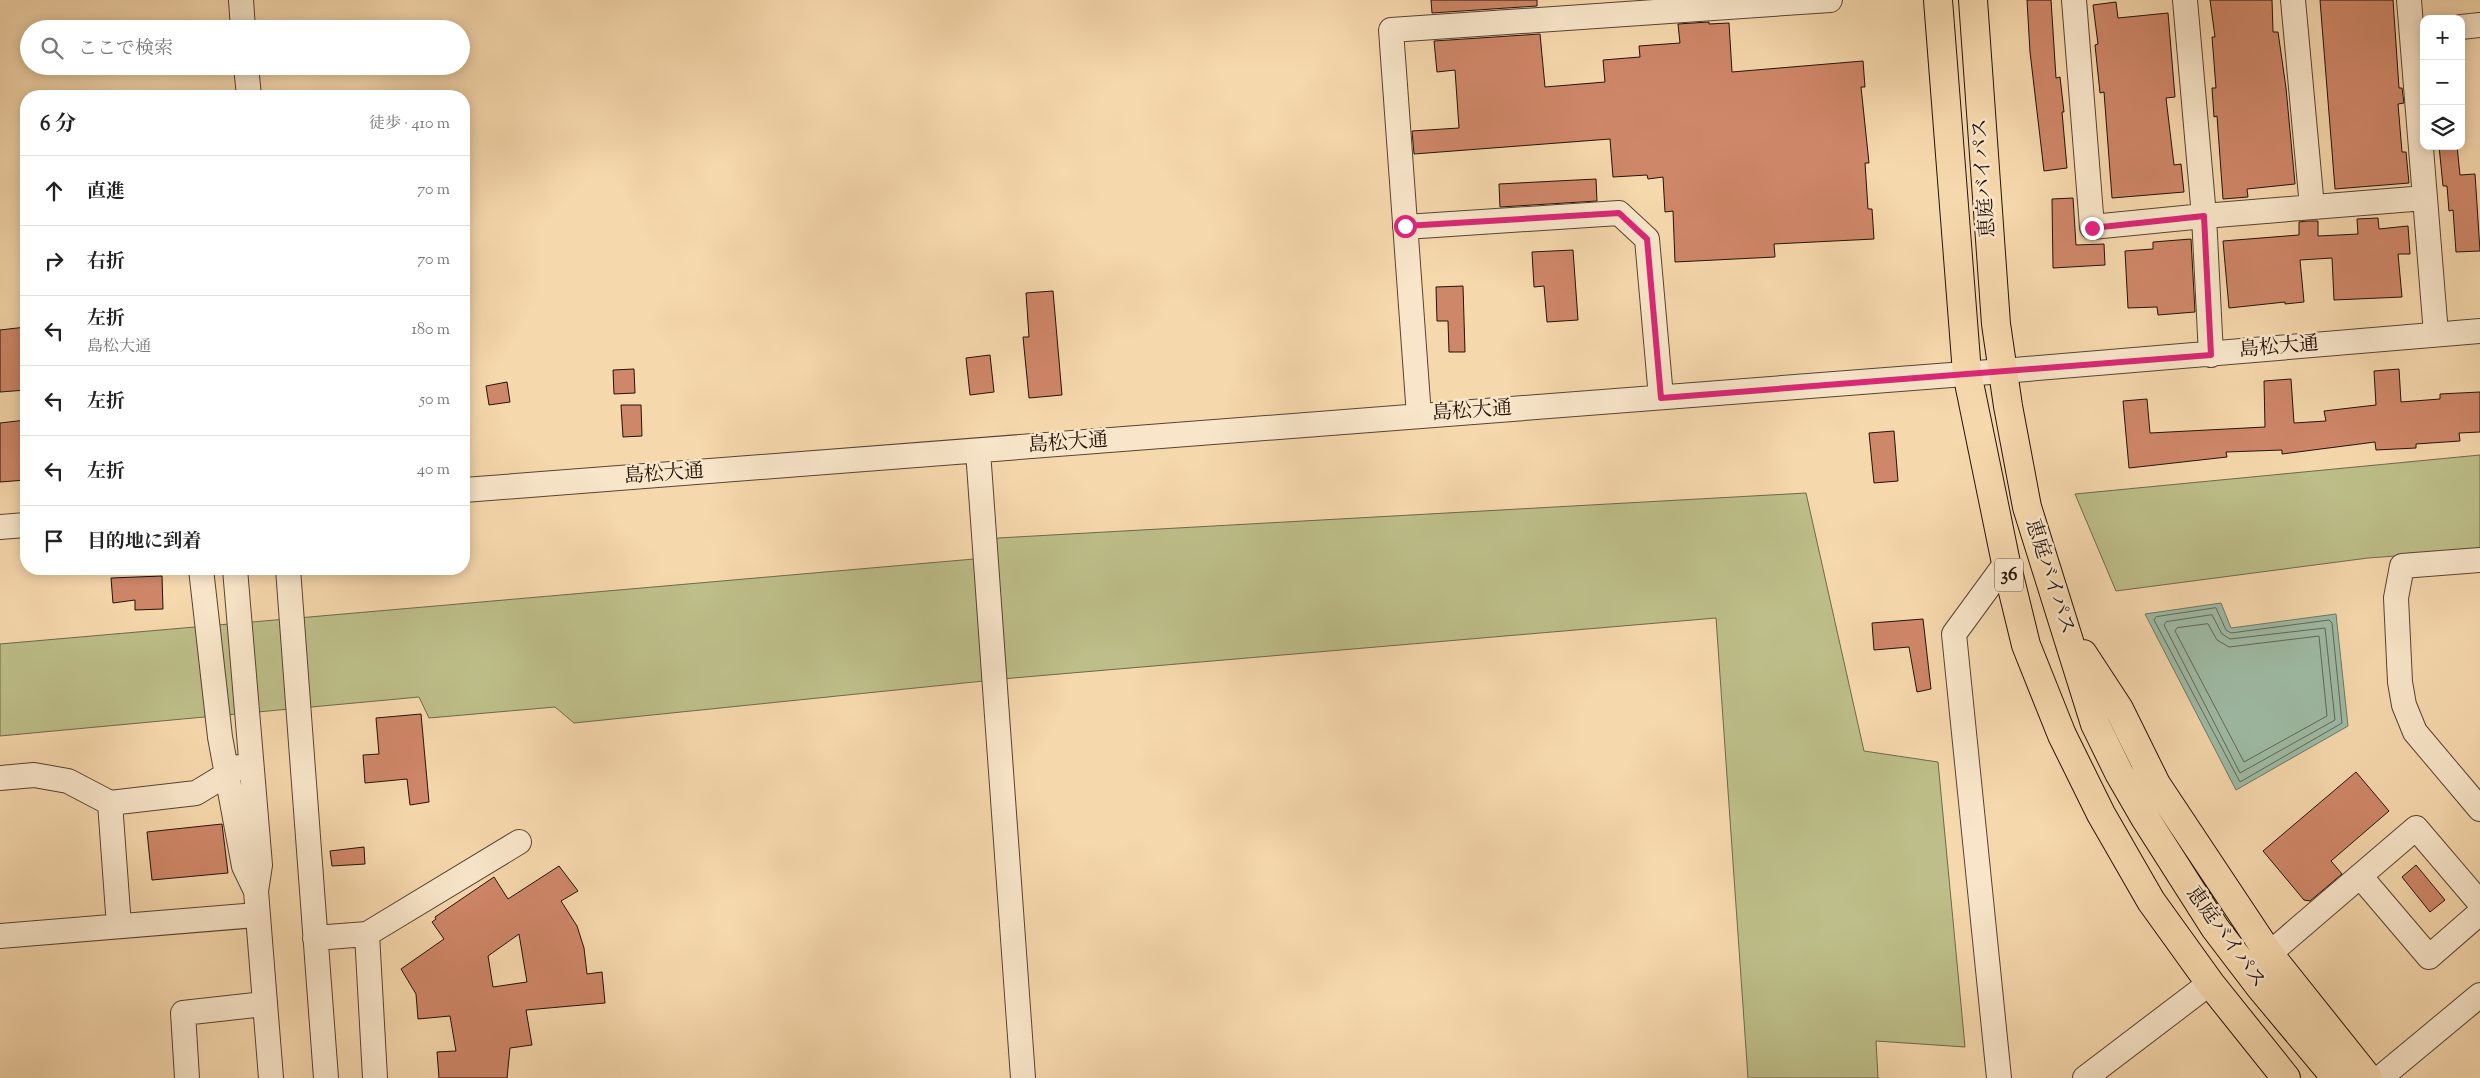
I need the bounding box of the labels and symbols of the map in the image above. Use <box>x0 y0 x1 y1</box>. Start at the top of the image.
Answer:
street label: 恵庭バイパス <box>1966 117 2004 239</box>
route start <box>1394 215 1417 238</box>
route end <box>2081 217 2104 240</box>
street label: 島松大通 <box>2238 330 2320 366</box>
street label: 島松大通 <box>1431 395 1513 429</box>
street label: 島松大通 <box>1027 427 1109 461</box>
street label: 島松大通 <box>623 458 705 492</box>
street label: 恵庭バイパス <box>2017 516 2081 638</box>
road number: 36 <box>1995 558 2023 592</box>
street label: 恵庭バイパス <box>2178 881 2272 995</box>

